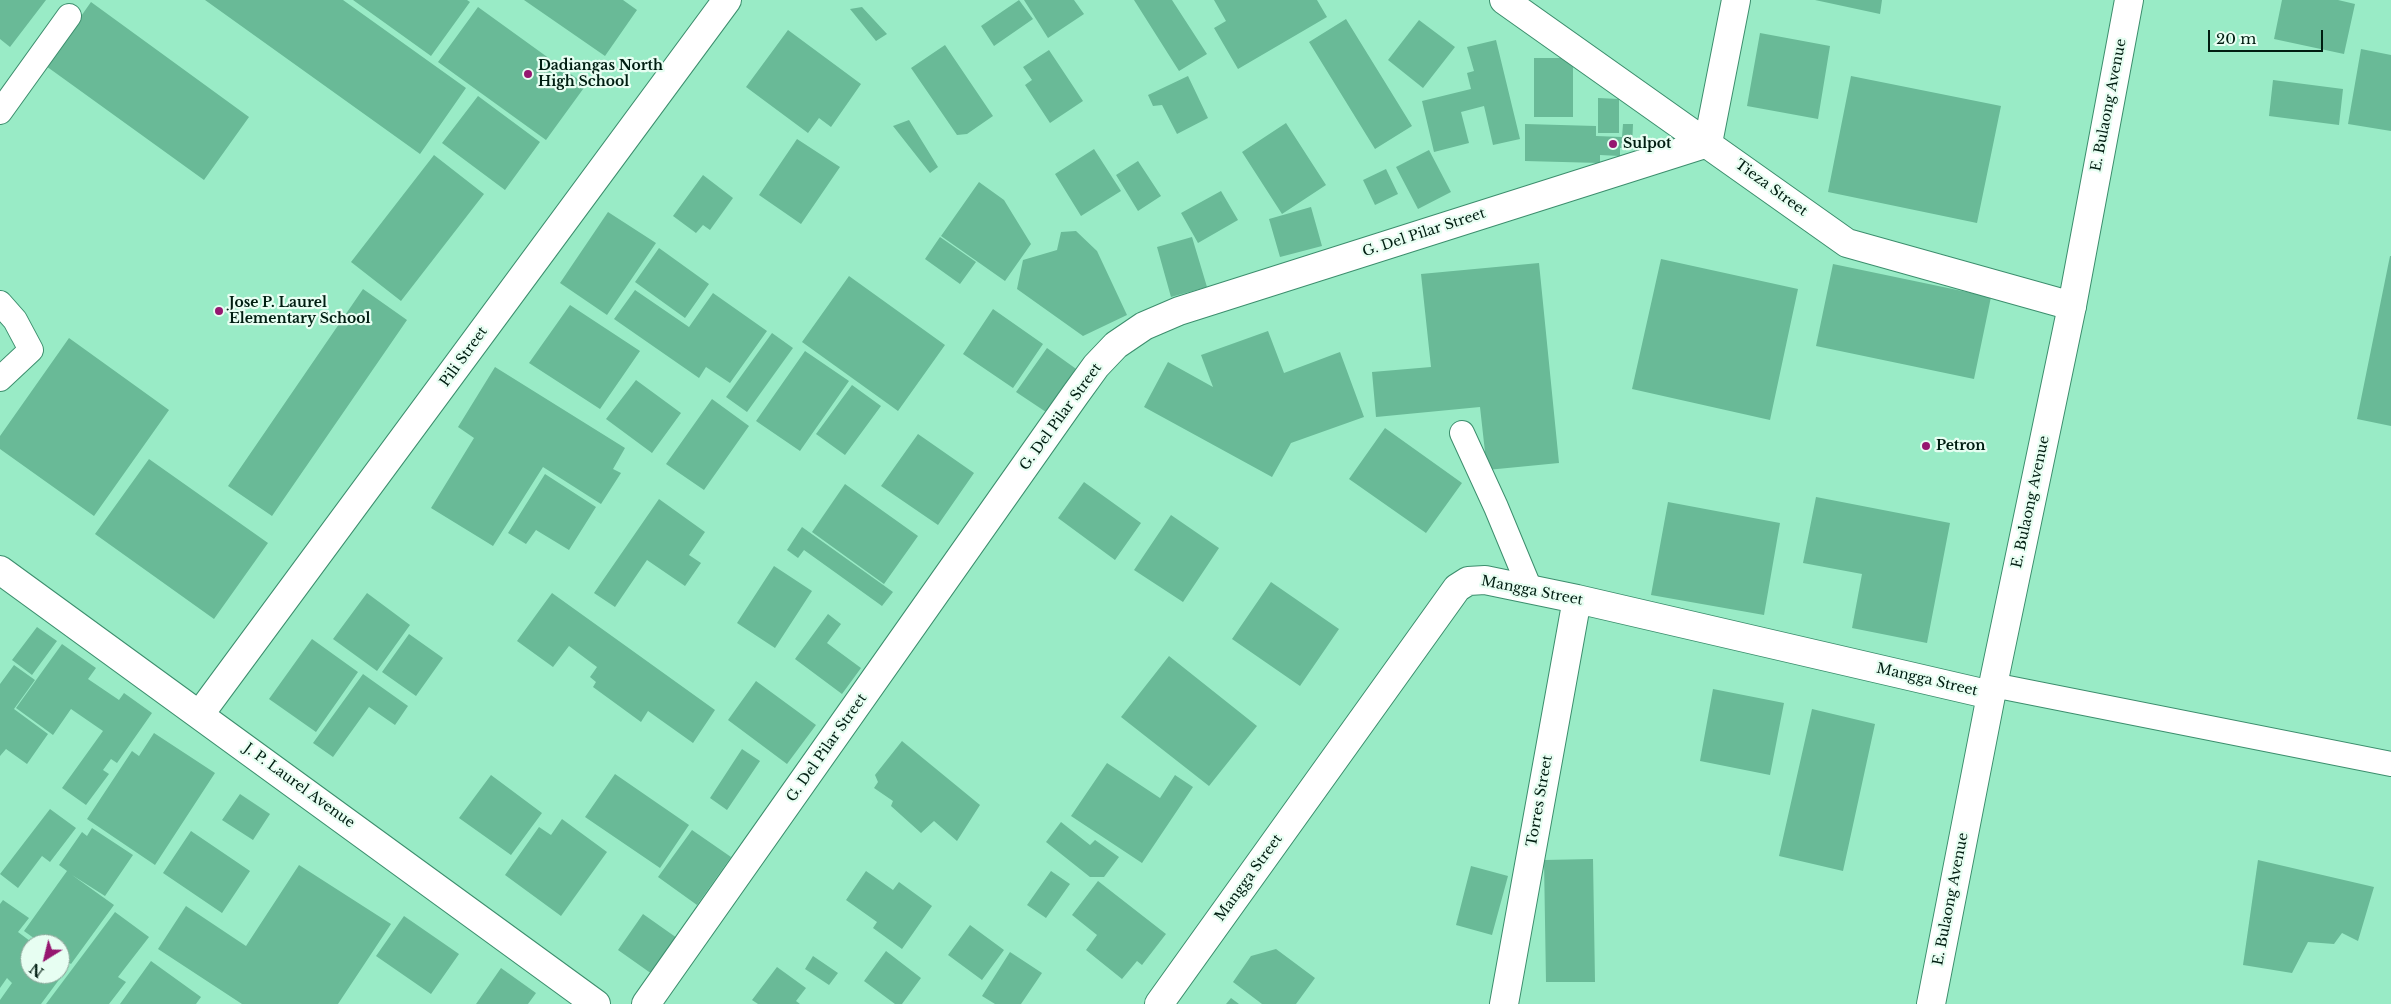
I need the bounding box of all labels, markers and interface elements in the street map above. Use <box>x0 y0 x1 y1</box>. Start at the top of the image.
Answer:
scale bar <box>2211 20 2326 52</box>
text: 20 m <box>2216 29 2256 48</box>
street label: E. Bulaong Avenue <box>2088 37 2130 173</box>
place label: Dadiangas North High School <box>538 58 663 90</box>
marker: Dadiangas North High School <box>522 68 534 80</box>
place label: Sulpot <box>1623 136 1671 152</box>
marker: Sulpot <box>1607 138 1619 150</box>
street label: Tieza Street <box>1732 156 1810 220</box>
street label: G. Del Pilar Street <box>1360 205 1488 261</box>
place label: Jose P. Laurel Elementary School <box>229 295 370 328</box>
marker: Jose P. Laurel Elementary School <box>213 305 225 317</box>
street label: Pili Street <box>437 324 491 390</box>
street label: G. Del Pilar Street <box>1017 360 1105 474</box>
street label: E. Bulaong Avenue <box>2009 434 2053 570</box>
place label: Petron <box>1936 438 1986 454</box>
marker: Petron <box>1920 440 1932 452</box>
street label: Mangga Street <box>1480 573 1584 609</box>
street label: Mangga Street <box>1875 660 1979 700</box>
street label: G. Del Pilar Street <box>783 691 871 805</box>
street label: J. P. Laurel Avenue <box>240 740 358 832</box>
street label: Torres Street <box>1524 754 1556 848</box>
street label: Mangga Street <box>1212 831 1286 925</box>
street label: E. Bulaong Avenue <box>1930 831 1972 967</box>
north arrow <box>20 934 70 984</box>
text: N <box>26 959 47 981</box>

